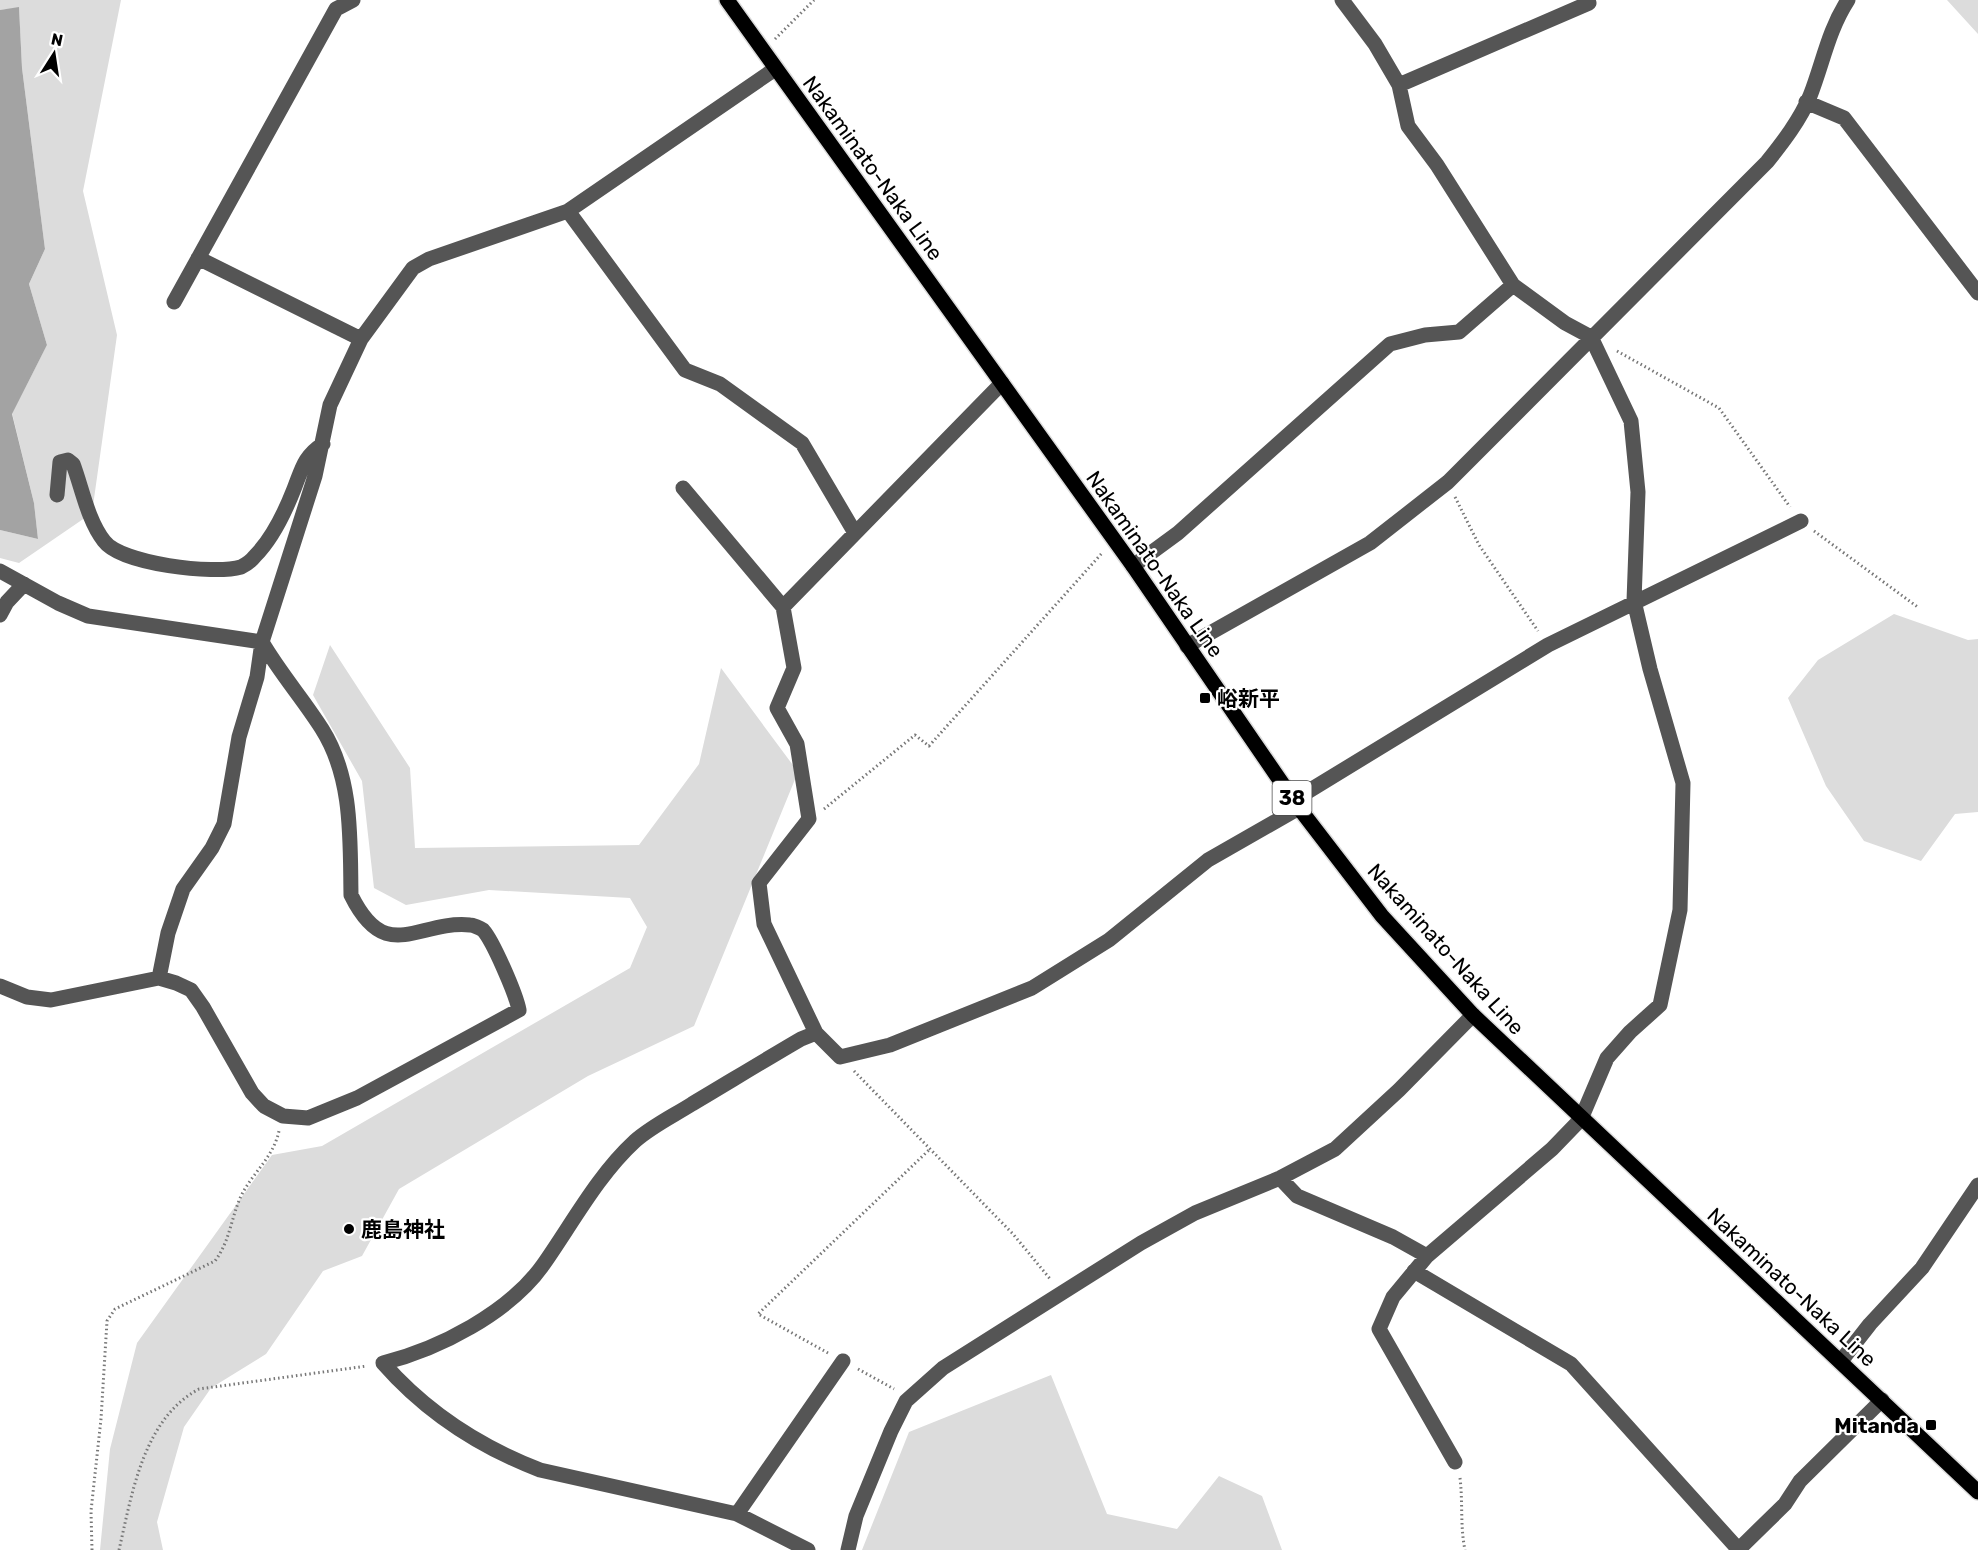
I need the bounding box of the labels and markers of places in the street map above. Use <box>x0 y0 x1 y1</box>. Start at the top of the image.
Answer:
place label: 峪新平 <box>1217 686 1280 711</box>
marker: 峪新平 <box>1198 691 1212 705</box>
place label: 鹿島神社 <box>361 1217 445 1242</box>
marker: 鹿島神社 <box>342 1222 356 1236</box>
place label: Mitanda <box>1834 1413 1919 1438</box>
marker: Mitanda <box>1924 1418 1938 1432</box>

